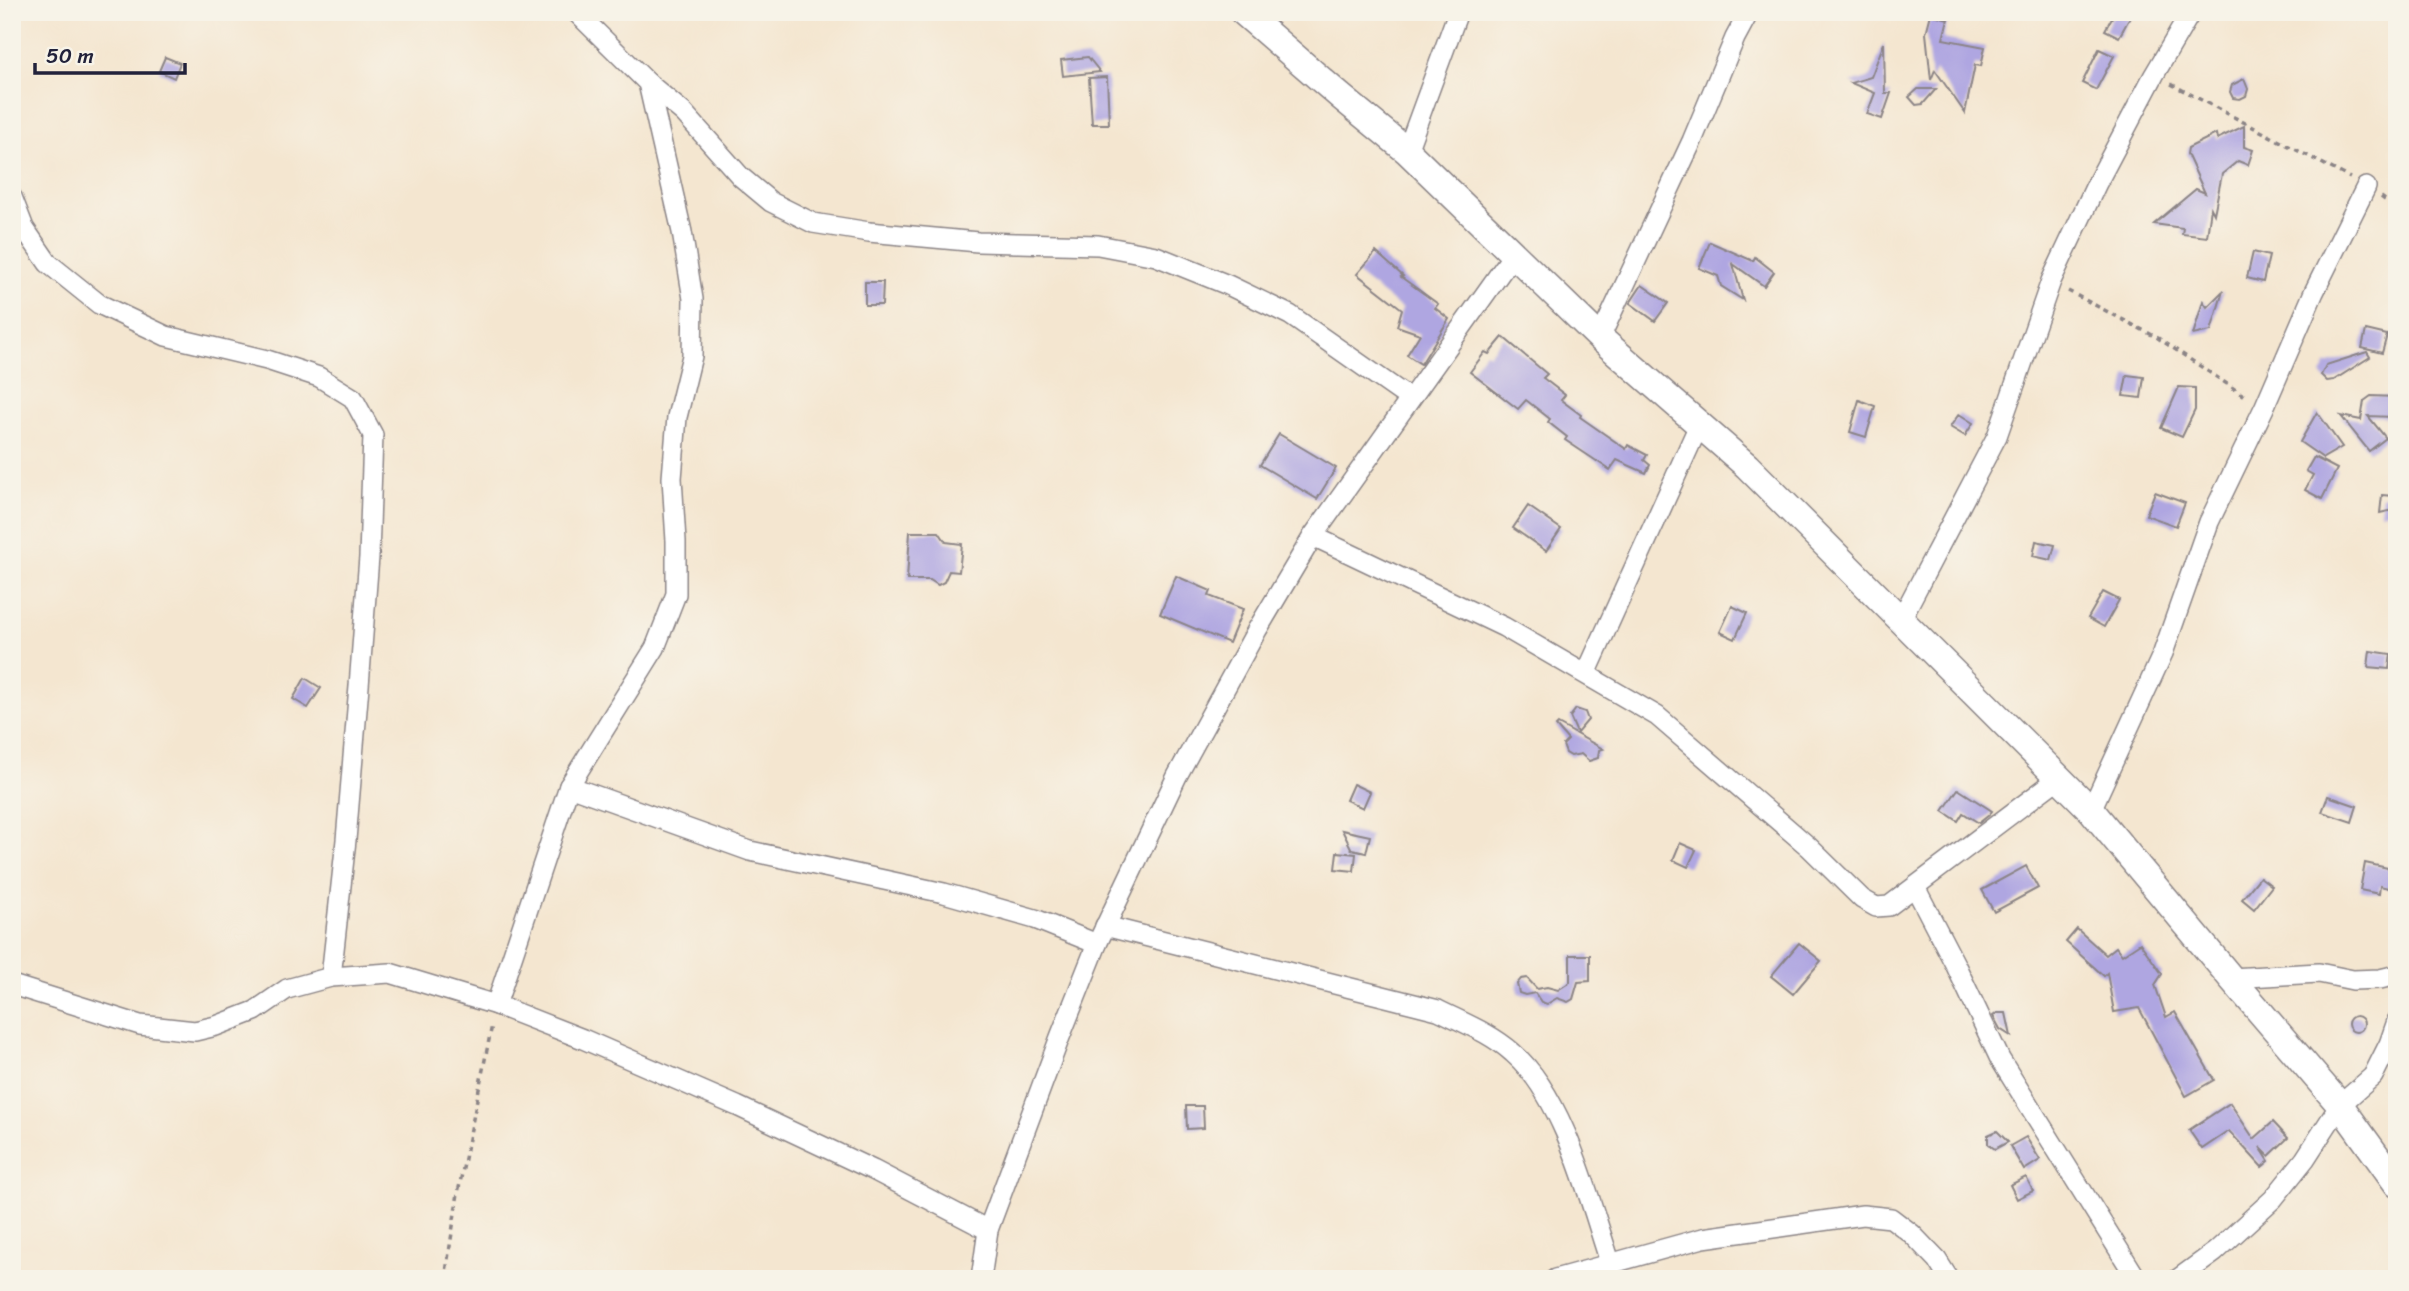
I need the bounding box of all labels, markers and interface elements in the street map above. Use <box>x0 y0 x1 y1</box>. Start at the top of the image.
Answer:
scale bar <box>35 32 186 76</box>
text: 50 m <box>46 37 94 75</box>

